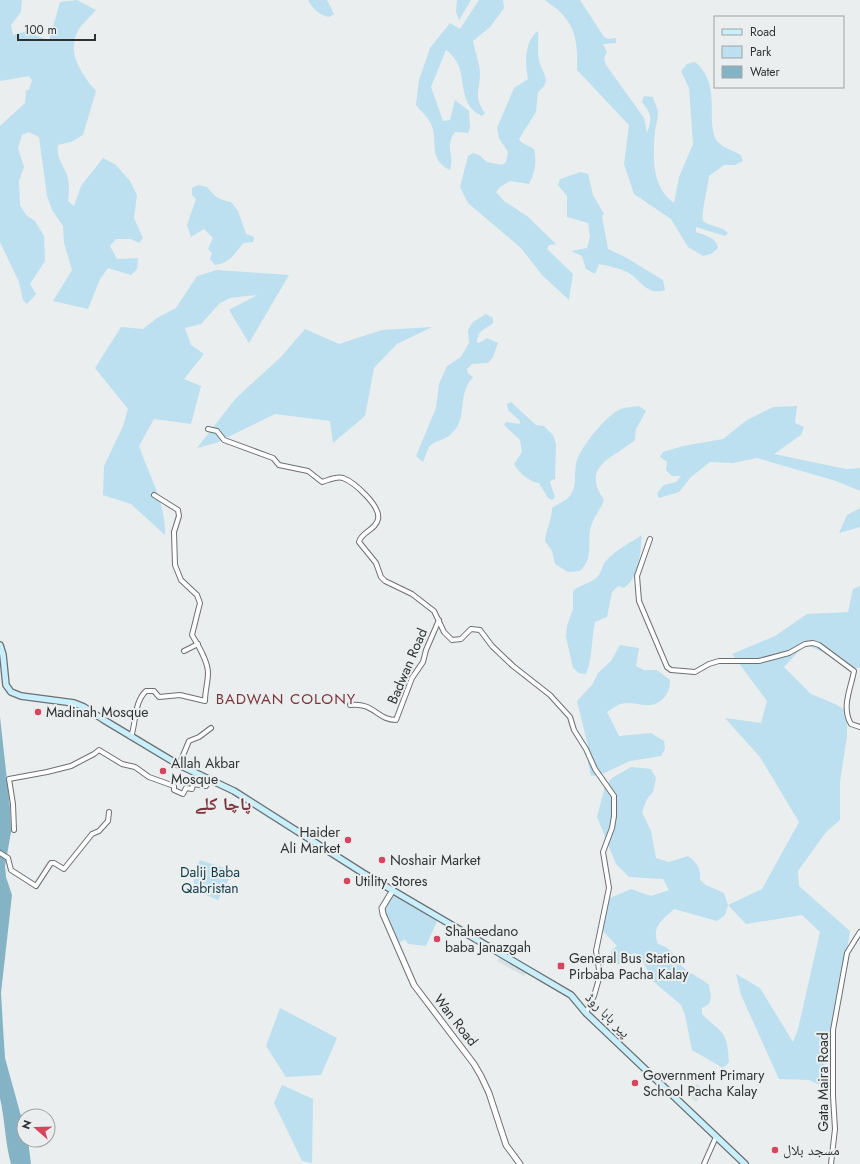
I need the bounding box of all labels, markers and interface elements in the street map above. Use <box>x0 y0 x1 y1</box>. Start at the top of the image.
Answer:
scale bar <box>18 16 95 42</box>
legend <box>714 16 844 88</box>
text: 100 m <box>24 21 57 39</box>
text: Road <box>750 23 776 41</box>
text: Park <box>750 43 772 61</box>
text: Water <box>750 63 781 81</box>
street label: Badwan Road <box>382 625 432 707</box>
district label: BADWAN COLONY <box>216 688 356 710</box>
place label: Madinah Mosque <box>46 702 149 722</box>
marker: Madinah Mosque <box>33 707 43 717</box>
place label: Allah Akbar Mosque <box>171 753 240 789</box>
marker: Allah Akbar Mosque <box>158 766 168 776</box>
district label: پاچا کلے <box>195 791 251 817</box>
place label: Haider Ali Market <box>280 822 341 858</box>
marker: Haider Ali Market <box>343 835 353 845</box>
place label: Noshair Market <box>390 850 481 870</box>
marker: Noshair Market <box>377 855 387 865</box>
park label: Dalij Baba Qabristan <box>180 862 240 898</box>
place label: Utility Stores <box>355 871 428 891</box>
marker: Utility Stores <box>342 876 352 886</box>
place label: Shaheedano baba Janazgah <box>445 921 531 957</box>
marker: Shaheedano baba Janazgah <box>432 934 442 944</box>
place label: General Bus Station Pirbaba Pacha Kalay <box>569 948 689 984</box>
marker: General Bus Station Pirbaba Pacha Kalay <box>556 961 566 971</box>
street label: پیر بابا روڈ <box>581 988 635 1042</box>
street label: Wan Road <box>429 990 483 1050</box>
street label: Gata Maira Road <box>813 1032 833 1132</box>
place label: Government Primary School Pacha Kalay <box>643 1065 765 1101</box>
marker: Government Primary School Pacha Kalay <box>630 1078 640 1088</box>
north arrow <box>16 1108 56 1148</box>
text: N <box>18 1118 36 1131</box>
place label: مسجد بلال <box>783 1140 840 1160</box>
marker: مسجد بلال <box>770 1145 780 1155</box>

